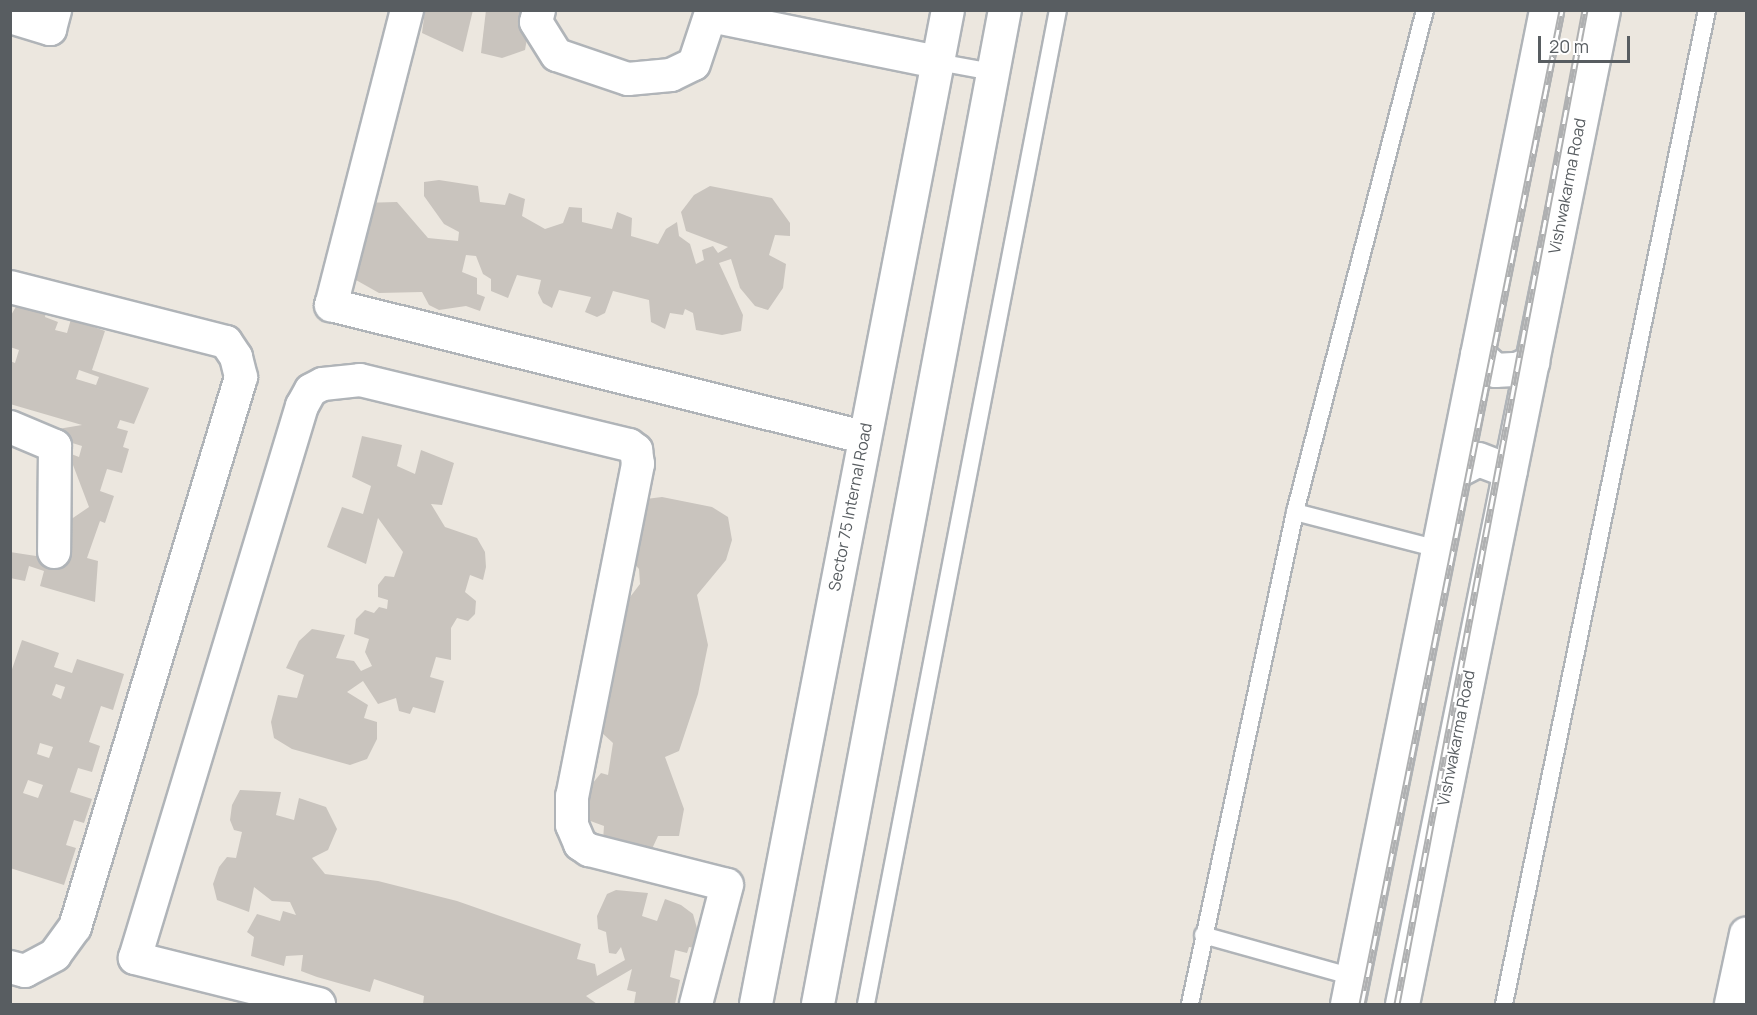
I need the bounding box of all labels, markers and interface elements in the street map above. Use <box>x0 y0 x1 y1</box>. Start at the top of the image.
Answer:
scale bar <box>1541 24 1632 62</box>
text: 20 m <box>1549 34 1589 58</box>
street label: Vishwakarma Road <box>1544 117 1590 255</box>
street label: Sector 75 Internal Road <box>824 421 876 593</box>
street label: Vishwakarma Road <box>1433 669 1479 807</box>

